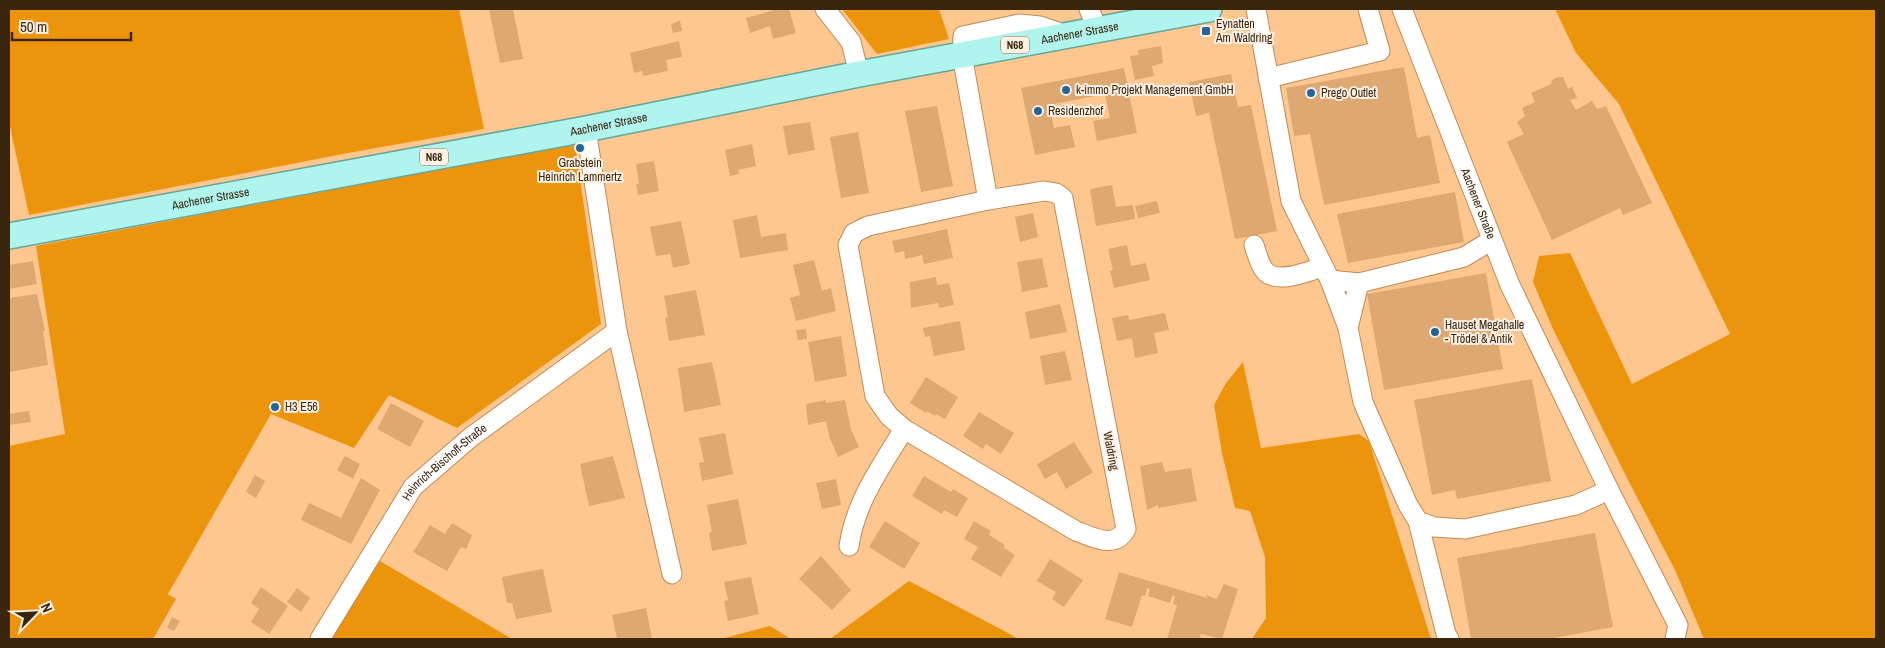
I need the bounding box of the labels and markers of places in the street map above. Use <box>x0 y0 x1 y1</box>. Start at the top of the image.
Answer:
place label: Eynatten Am Waldring <box>1215 16 1273 46</box>
marker: Eynatten Am Waldring <box>1200 25 1212 37</box>
place label: k-immo Projekt Management GmbH <box>1076 82 1234 98</box>
marker: k-immo Projekt Management GmbH <box>1060 84 1072 96</box>
place label: Prego Outlet <box>1321 85 1377 101</box>
marker: Prego Outlet <box>1305 87 1317 99</box>
place label: Residenzhof <box>1048 103 1104 119</box>
marker: Residenzhof <box>1032 105 1044 117</box>
marker: Grabstein Heinrich Lammertz <box>574 142 586 154</box>
place label: Grabstein Heinrich Lammertz <box>538 155 622 185</box>
place label: Hauset Megahalle - Trödel & Antik <box>1445 317 1524 347</box>
marker: Hauset Megahalle - Trödel & Antik <box>1429 326 1441 338</box>
place label: H3 E56 <box>285 399 318 415</box>
marker: H3 E56 <box>269 401 281 413</box>

